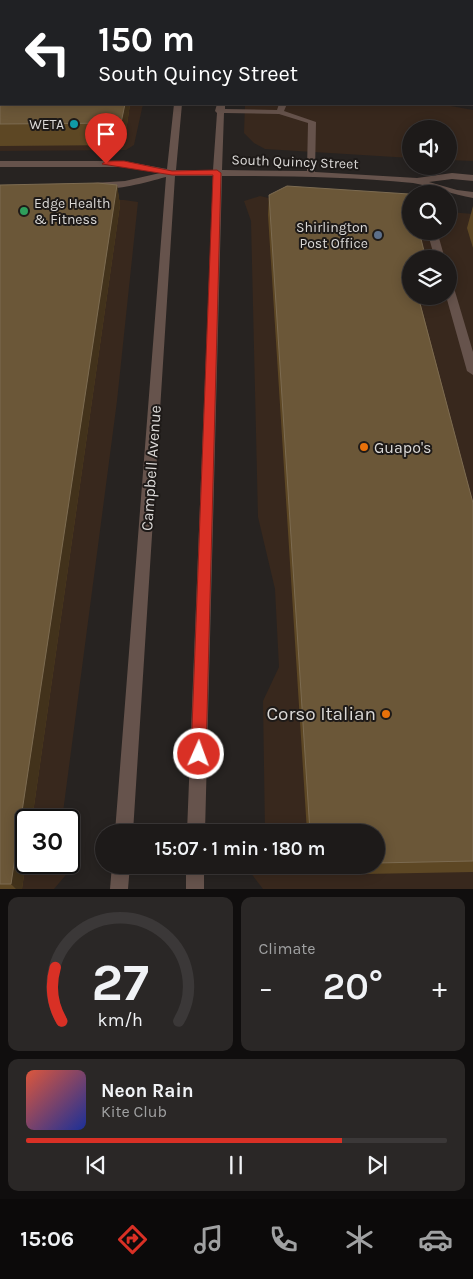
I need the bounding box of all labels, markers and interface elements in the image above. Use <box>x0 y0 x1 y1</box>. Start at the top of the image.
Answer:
text: 150 m <box>98 19 195 60</box>
icon: left <box>15 20 80 85</box>
text: South Quincy Street <box>98 61 298 87</box>
pin <box>85 113 127 164</box>
place label: WETA <box>29 116 64 133</box>
marker: WETA <box>68 118 80 130</box>
icon: arrive <box>92 120 120 148</box>
map controls <box>402 120 457 305</box>
button: sound <box>402 120 457 175</box>
street label: South Quincy Street <box>231 151 359 173</box>
button: search <box>402 185 457 240</box>
place label: Edge Health & Fitness <box>34 195 110 228</box>
marker: Edge Health & Fitness <box>18 205 30 217</box>
place label: Shirlington Post Office <box>296 219 368 252</box>
marker: Shirlington Post Office <box>372 229 384 241</box>
button: layers <box>402 250 457 305</box>
street label: Campbell Avenue <box>137 404 165 532</box>
place label: Guapo's <box>374 438 431 457</box>
marker: Guapo's <box>358 441 370 453</box>
place label: Corso Italian <box>266 703 376 725</box>
marker: Corso Italian <box>380 708 392 720</box>
position arrow <box>172 727 224 779</box>
speed limit sign: 30 <box>15 809 80 874</box>
text: 15:07 · 1 min · 180 m <box>155 838 325 860</box>
text: Climate <box>259 939 316 958</box>
text: 27 <box>92 952 149 1013</box>
text: 20° <box>322 964 383 1009</box>
text: − <box>259 971 273 1004</box>
text: + <box>432 971 447 1004</box>
text: km/h <box>98 1010 143 1031</box>
text: Neon Rain <box>101 1080 194 1102</box>
text: Kite Club <box>101 1102 167 1121</box>
icon: previous <box>82 1151 110 1179</box>
icon: pause <box>222 1151 250 1179</box>
icon: next <box>363 1151 391 1179</box>
icon: directions <box>115 1222 150 1257</box>
icon: music <box>191 1222 226 1257</box>
icon: phone <box>266 1222 301 1257</box>
icon: climate <box>342 1222 377 1257</box>
icon: car <box>418 1222 453 1257</box>
text: 15:06 <box>20 1226 74 1252</box>

